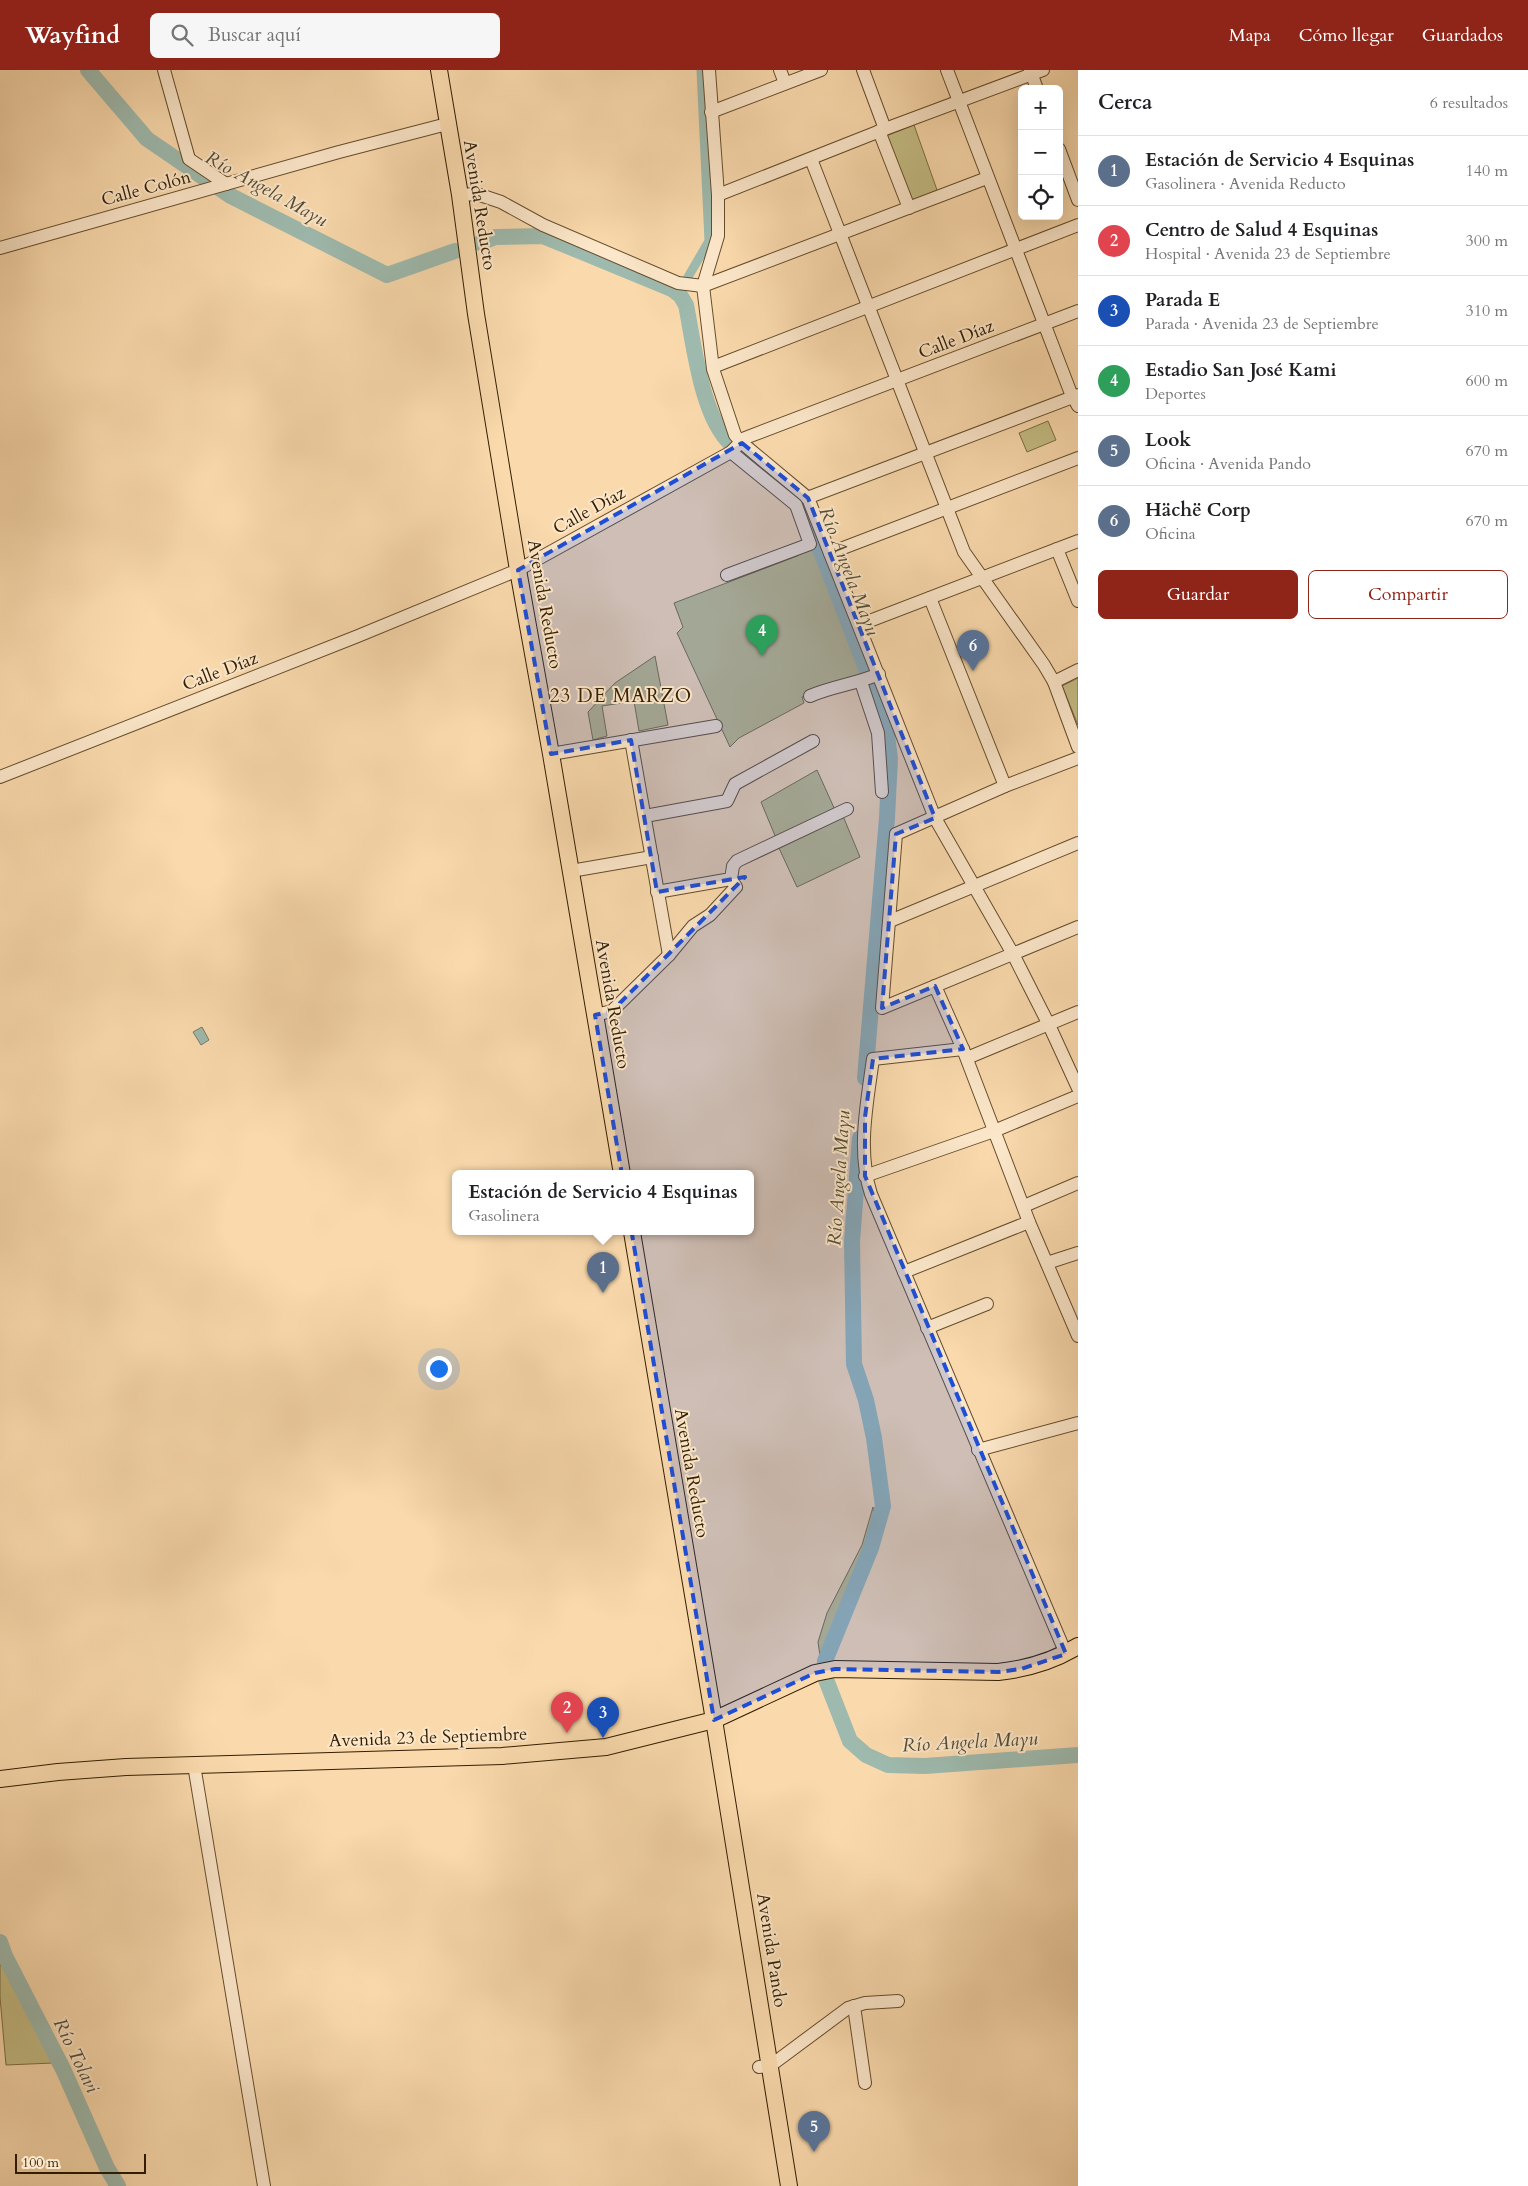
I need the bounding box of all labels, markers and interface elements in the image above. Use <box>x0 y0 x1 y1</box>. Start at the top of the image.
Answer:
search box <box>150 13 500 58</box>
text: Wayfind <box>25 19 120 52</box>
icon: search <box>168 21 196 49</box>
text: Buscar aquí <box>208 22 301 48</box>
text: Mapa <box>1229 23 1271 48</box>
text: Cómo llegar <box>1299 23 1394 48</box>
text: Guardados <box>1422 23 1503 48</box>
map controls <box>1018 85 1063 220</box>
button: + <box>1018 85 1063 130</box>
text: Cerca <box>1098 88 1152 117</box>
text: 6 resultados <box>1430 92 1508 114</box>
button: − <box>1018 130 1063 175</box>
street label: Avenida Reducto <box>457 138 502 272</box>
water label: Río Angela Mayu <box>201 145 333 233</box>
text: Estación de Servicio 4 Esquinas <box>1145 147 1414 173</box>
text: 1 <box>1110 160 1118 182</box>
text: 140 m <box>1466 160 1508 182</box>
street label: Calle Colón <box>99 164 194 212</box>
text: Gasolinera · Avenida Reducto <box>1145 173 1346 195</box>
button: locate <box>1018 175 1063 220</box>
text: Centro de Salud 4 Esquinas <box>1145 217 1378 243</box>
text: 2 <box>1110 230 1118 252</box>
text: 300 m <box>1466 230 1508 252</box>
text: Hospital · Avenida 23 de Septiembre <box>1145 243 1391 265</box>
text: Parada E <box>1145 287 1220 313</box>
text: 3 <box>1110 300 1118 322</box>
text: 310 m <box>1466 300 1508 322</box>
text: Parada · Avenida 23 de Septiembre <box>1145 313 1379 335</box>
street label: Calle Díaz <box>915 314 998 365</box>
text: Estadio San José Kami <box>1145 357 1337 383</box>
text: 4 <box>1110 370 1118 392</box>
text: 600 m <box>1466 370 1508 392</box>
text: Deportes <box>1145 383 1206 405</box>
text: Look <box>1145 427 1191 453</box>
text: 5 <box>1110 440 1118 462</box>
text: 670 m <box>1466 440 1508 462</box>
text: Oficina · Avenida Pando <box>1145 453 1311 475</box>
street label: Calle Díaz <box>549 480 630 541</box>
text: Hächë Corp <box>1145 497 1251 523</box>
water label: Río Angela Mayu <box>813 503 886 640</box>
text: 6 <box>1110 510 1118 532</box>
text: 670 m <box>1466 510 1508 532</box>
text: Oficina <box>1145 523 1196 545</box>
street label: Avenida Reducto <box>521 537 568 671</box>
button: Guardar <box>1098 570 1298 619</box>
button: Compartir <box>1308 570 1508 619</box>
pin: 4 <box>746 615 778 656</box>
pin: 6 <box>957 630 989 671</box>
street label: Calle Díaz <box>179 646 262 697</box>
district label: 23 DE MARZO <box>550 683 692 709</box>
street label: Avenida Reducto <box>589 937 636 1071</box>
water label: Río Angela Mayu <box>821 1109 857 1247</box>
popup <box>452 1170 754 1235</box>
text: Estación de Servicio 4 Esquinas <box>468 1179 738 1205</box>
text: Gasolinera <box>468 1205 540 1227</box>
pin: 1 <box>587 1252 619 1293</box>
your location <box>426 1356 452 1382</box>
street label: Avenida Reducto <box>668 1406 715 1540</box>
pin: 2 <box>551 1692 583 1733</box>
pin: 3 <box>587 1697 619 1738</box>
street label: Avenida 23 de Septiembre <box>328 1722 528 1753</box>
water label: Río Angela Mayu <box>901 1725 1039 1759</box>
street label: Avenida Pando <box>750 1891 793 2009</box>
water label: Río Tolavi <box>47 2014 106 2098</box>
pin: 5 <box>798 2111 830 2152</box>
scale bar <box>15 2151 146 2174</box>
text: 100 m <box>22 2153 59 2172</box>

